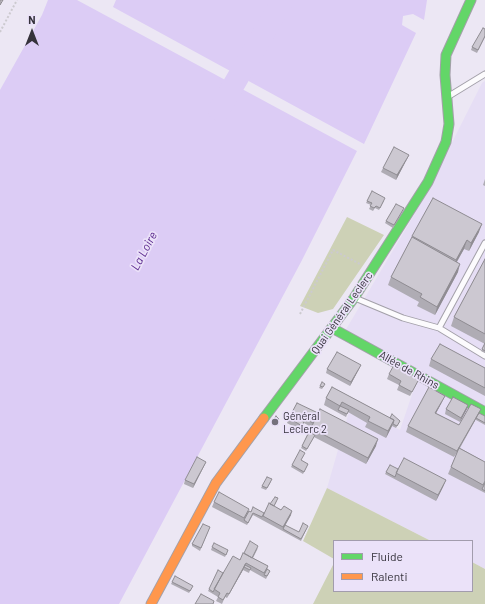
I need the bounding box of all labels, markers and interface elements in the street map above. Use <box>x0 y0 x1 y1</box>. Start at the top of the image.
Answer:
north arrow <box>12 12 52 52</box>
text: N <box>28 13 36 26</box>
water label: La Loire <box>128 229 160 273</box>
street label: Quai Général Leclerc <box>309 269 375 357</box>
street label: Allée de Rhins <box>377 348 441 392</box>
place label: Général Leclerc 2 <box>283 409 327 435</box>
marker: Général Leclerc 2 <box>270 417 280 427</box>
legend <box>333 540 473 592</box>
text: Fluide <box>371 549 403 563</box>
text: Ralenti <box>371 569 408 583</box>

